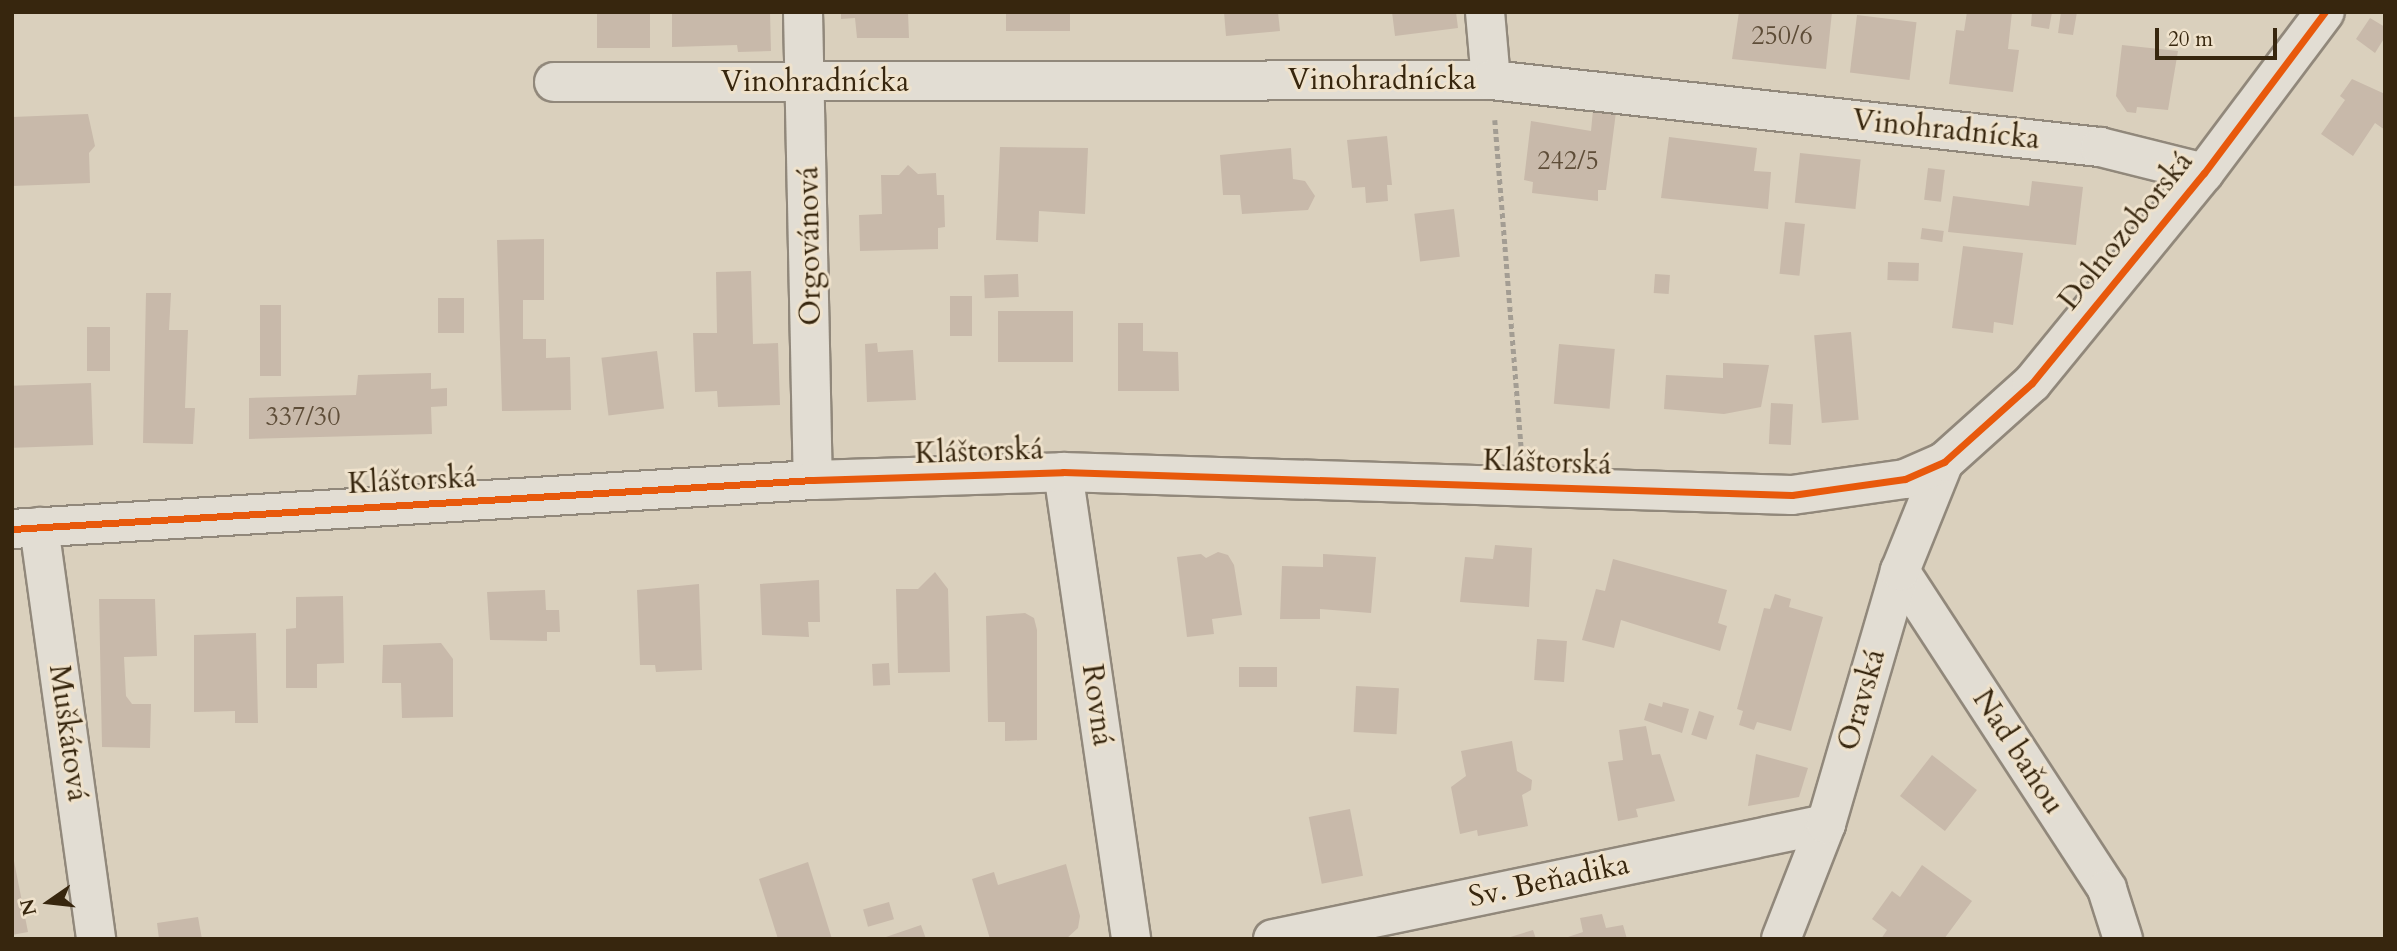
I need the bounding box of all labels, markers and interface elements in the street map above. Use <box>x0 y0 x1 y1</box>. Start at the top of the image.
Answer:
scale bar <box>2159 14 2282 58</box>
house number: 250/6 <box>1751 20 1813 52</box>
text: 20 m <box>2168 25 2213 54</box>
street label: Vinohradnícka <box>1288 62 1476 98</box>
street label: Vinohradnícka <box>721 64 909 100</box>
street label: Vinohradnícka <box>1850 102 2042 158</box>
house number: 242/5 <box>1537 145 1599 177</box>
street label: Dolnozoborská <box>2051 145 2201 317</box>
street label: Orgovánová <box>791 166 829 326</box>
house number: 337/30 <box>265 401 341 433</box>
street label: Kláštorská <box>914 432 1044 472</box>
street label: Kláštorská <box>1482 443 1612 483</box>
street label: Kláštorská <box>347 460 477 502</box>
street label: Oravská <box>1830 645 1894 755</box>
street label: Muškátová <box>41 662 95 804</box>
street label: Rovná <box>1073 662 1121 748</box>
street label: Nad baňou <box>1964 683 2072 821</box>
street label: Sv. Beňadika <box>1465 846 1633 916</box>
north arrow <box>14 867 84 937</box>
text: N <box>14 896 43 918</box>

